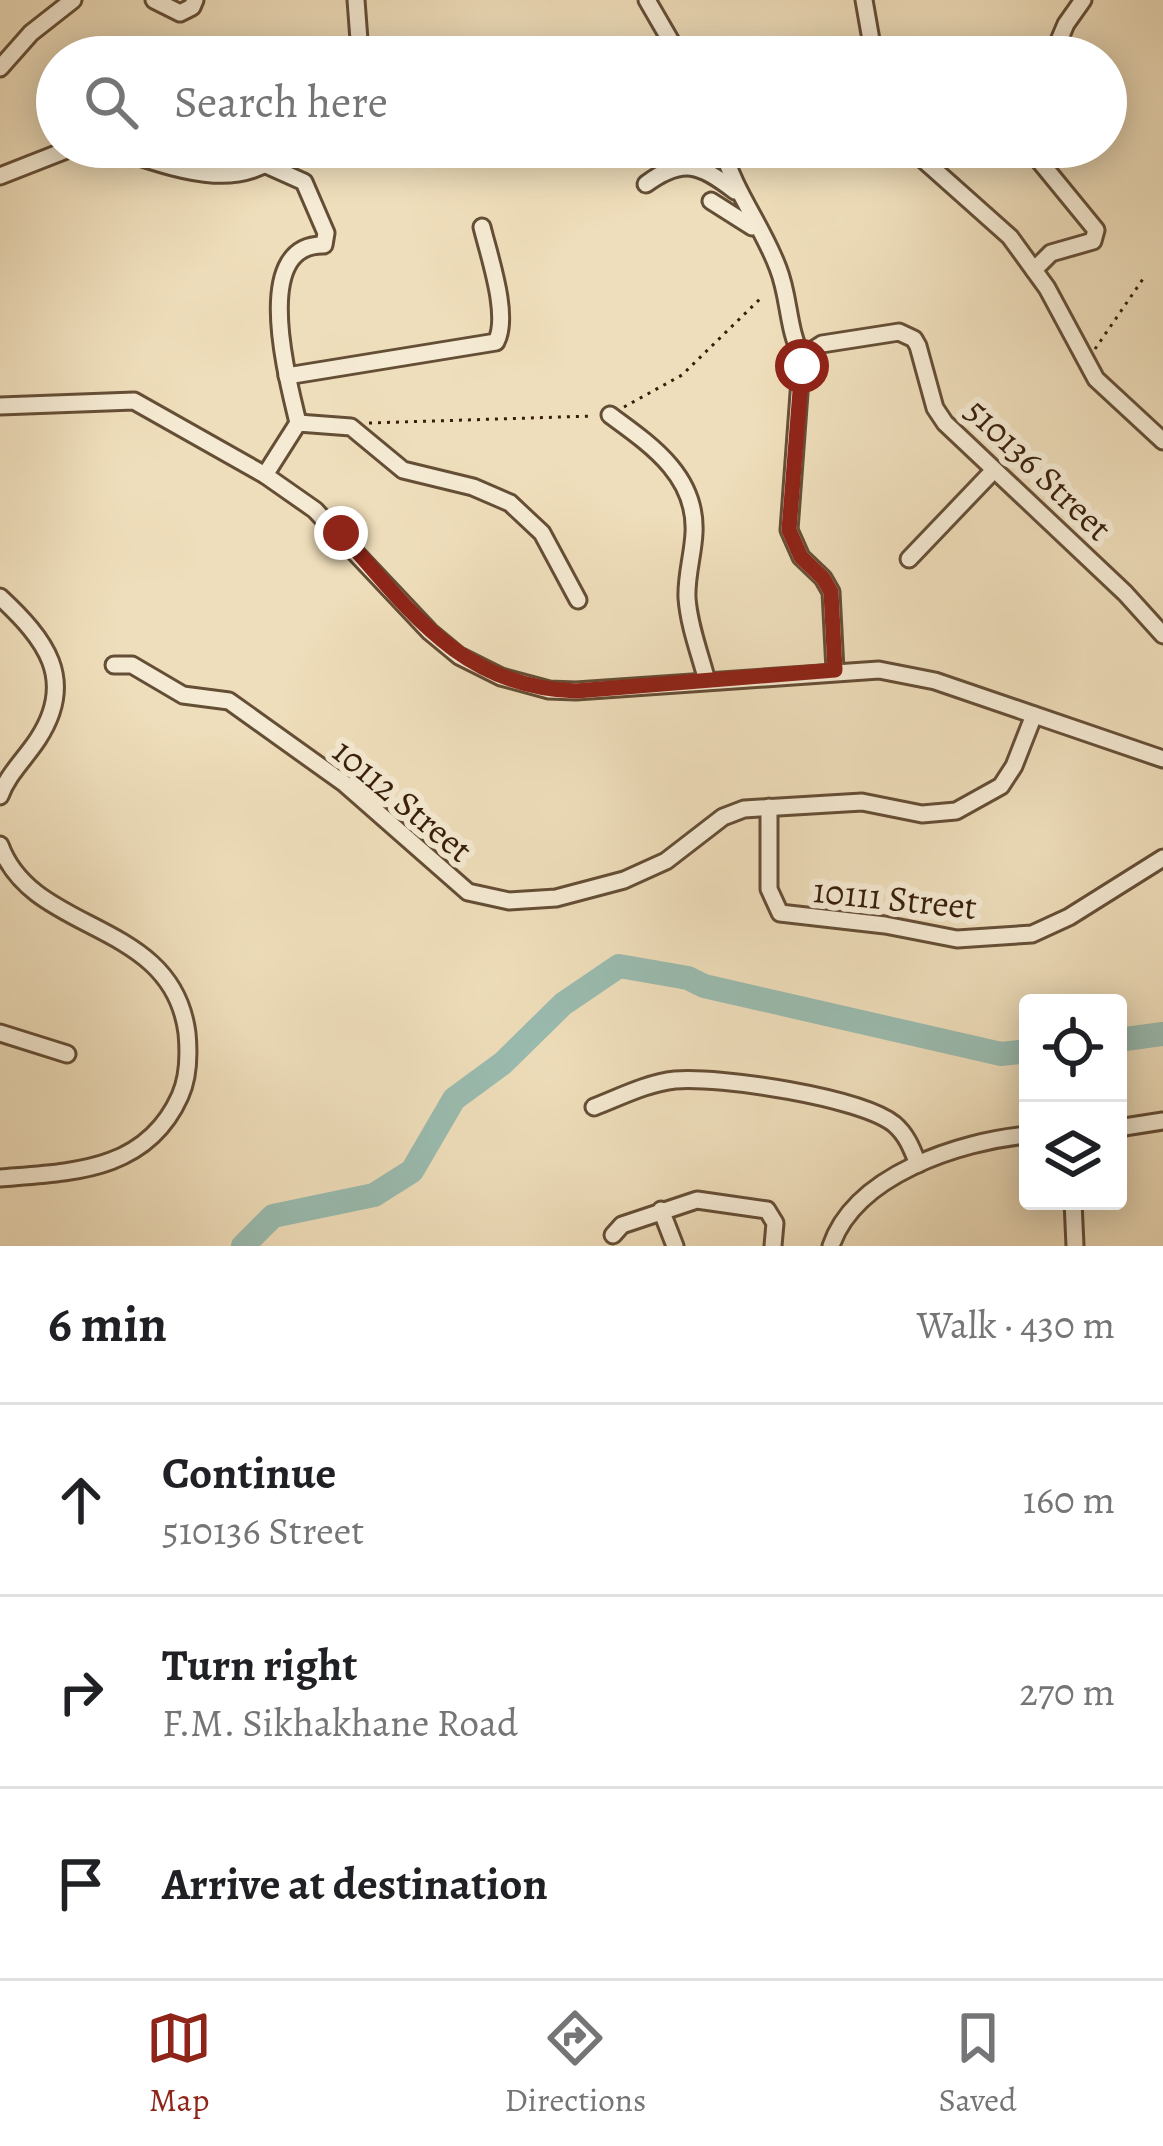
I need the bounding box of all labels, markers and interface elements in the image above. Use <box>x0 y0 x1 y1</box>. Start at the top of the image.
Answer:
search box <box>36 36 1127 168</box>
icon: search <box>78 69 144 135</box>
text: Search here <box>174 71 388 133</box>
route start <box>775 339 829 393</box>
street label: 510136 Street <box>955 387 1123 551</box>
route end <box>314 506 368 560</box>
street label: 10112 Street <box>323 727 484 873</box>
street label: 10111 Street <box>811 865 979 931</box>
map controls <box>1019 994 1127 1210</box>
button: locate <box>1019 994 1127 1102</box>
button: layers <box>1019 1102 1127 1210</box>
text: 6 min <box>48 1289 167 1359</box>
text: Walk · 430 m <box>917 1298 1115 1351</box>
text: Continue <box>162 1442 336 1504</box>
icon: ahead <box>48 1467 114 1533</box>
text: 160 m <box>1023 1473 1115 1526</box>
text: 510136 Street <box>162 1504 364 1557</box>
text: Turn right <box>162 1634 357 1696</box>
icon: right <box>48 1659 114 1725</box>
text: 270 m <box>1019 1665 1115 1718</box>
text: F.M. Sikhakhane Road <box>162 1696 518 1749</box>
icon: arrive <box>48 1851 114 1917</box>
text: Arrive at destination <box>162 1853 548 1915</box>
tab: Map <box>146 2005 212 2122</box>
tab: Directions <box>505 2005 646 2122</box>
tab: Saved <box>939 2005 1017 2122</box>

